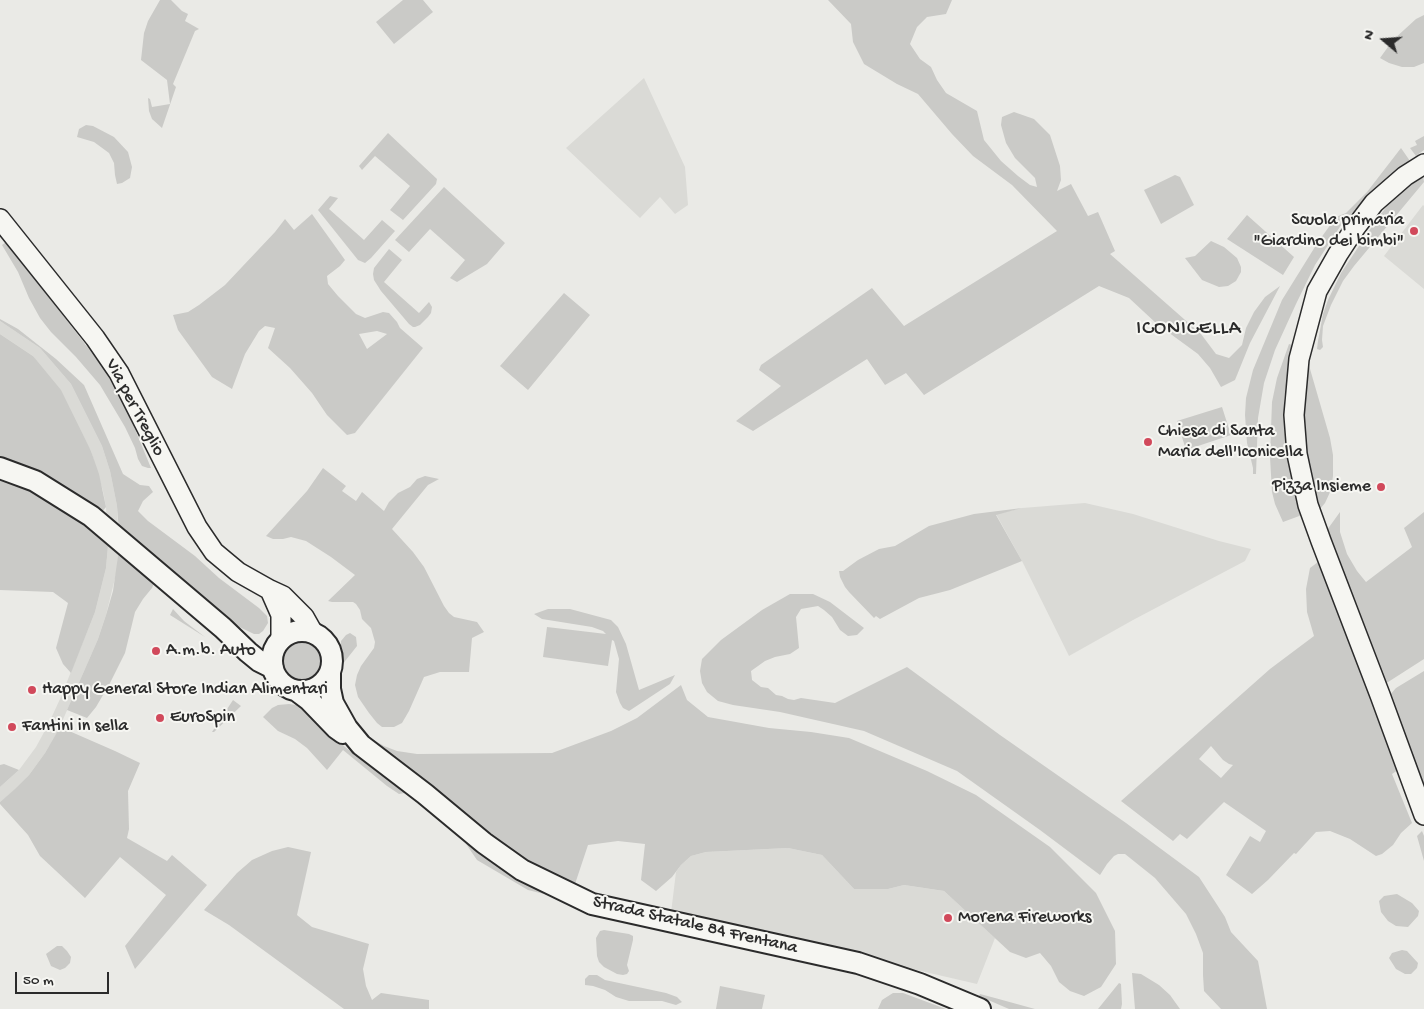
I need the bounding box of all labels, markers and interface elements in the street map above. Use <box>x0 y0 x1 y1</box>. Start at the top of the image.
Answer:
north arrow <box>1359 15 1409 65</box>
text: N <box>1360 28 1379 42</box>
place label: Scuola primaria "Giardino dei bimbi" <box>1253 210 1404 252</box>
marker: Scuola primaria "Giardino dei bimbi" <box>1408 225 1420 237</box>
district label: ICONICELLA <box>1135 318 1243 342</box>
street label: Via per Treglio <box>99 356 169 460</box>
place label: Chiesa di Santa Maria dell'Iconicella <box>1158 421 1303 464</box>
marker: Chiesa di Santa Maria dell'Iconicella <box>1142 436 1154 448</box>
place label: Pizza Insieme <box>1272 476 1371 498</box>
marker: Pizza Insieme <box>1375 481 1387 493</box>
place label: A.m.b. Auto <box>166 640 256 662</box>
marker: A.m.b. Auto <box>150 645 162 657</box>
place label: Happy General Store Indian Alimentari <box>42 679 328 701</box>
marker: Happy General Store Indian Alimentari <box>26 684 38 696</box>
place label: EuroSpin <box>170 707 235 729</box>
marker: EuroSpin <box>154 712 166 724</box>
place label: Fantini in sella <box>22 716 128 738</box>
marker: Fantini in sella <box>6 721 18 733</box>
street label: Strada Statale 84 Frentana <box>591 892 799 960</box>
place label: Morena Fireworks <box>958 907 1091 929</box>
marker: Morena Fireworks <box>942 912 954 924</box>
scale bar <box>18 962 111 994</box>
text: 50 m <box>23 972 54 990</box>

